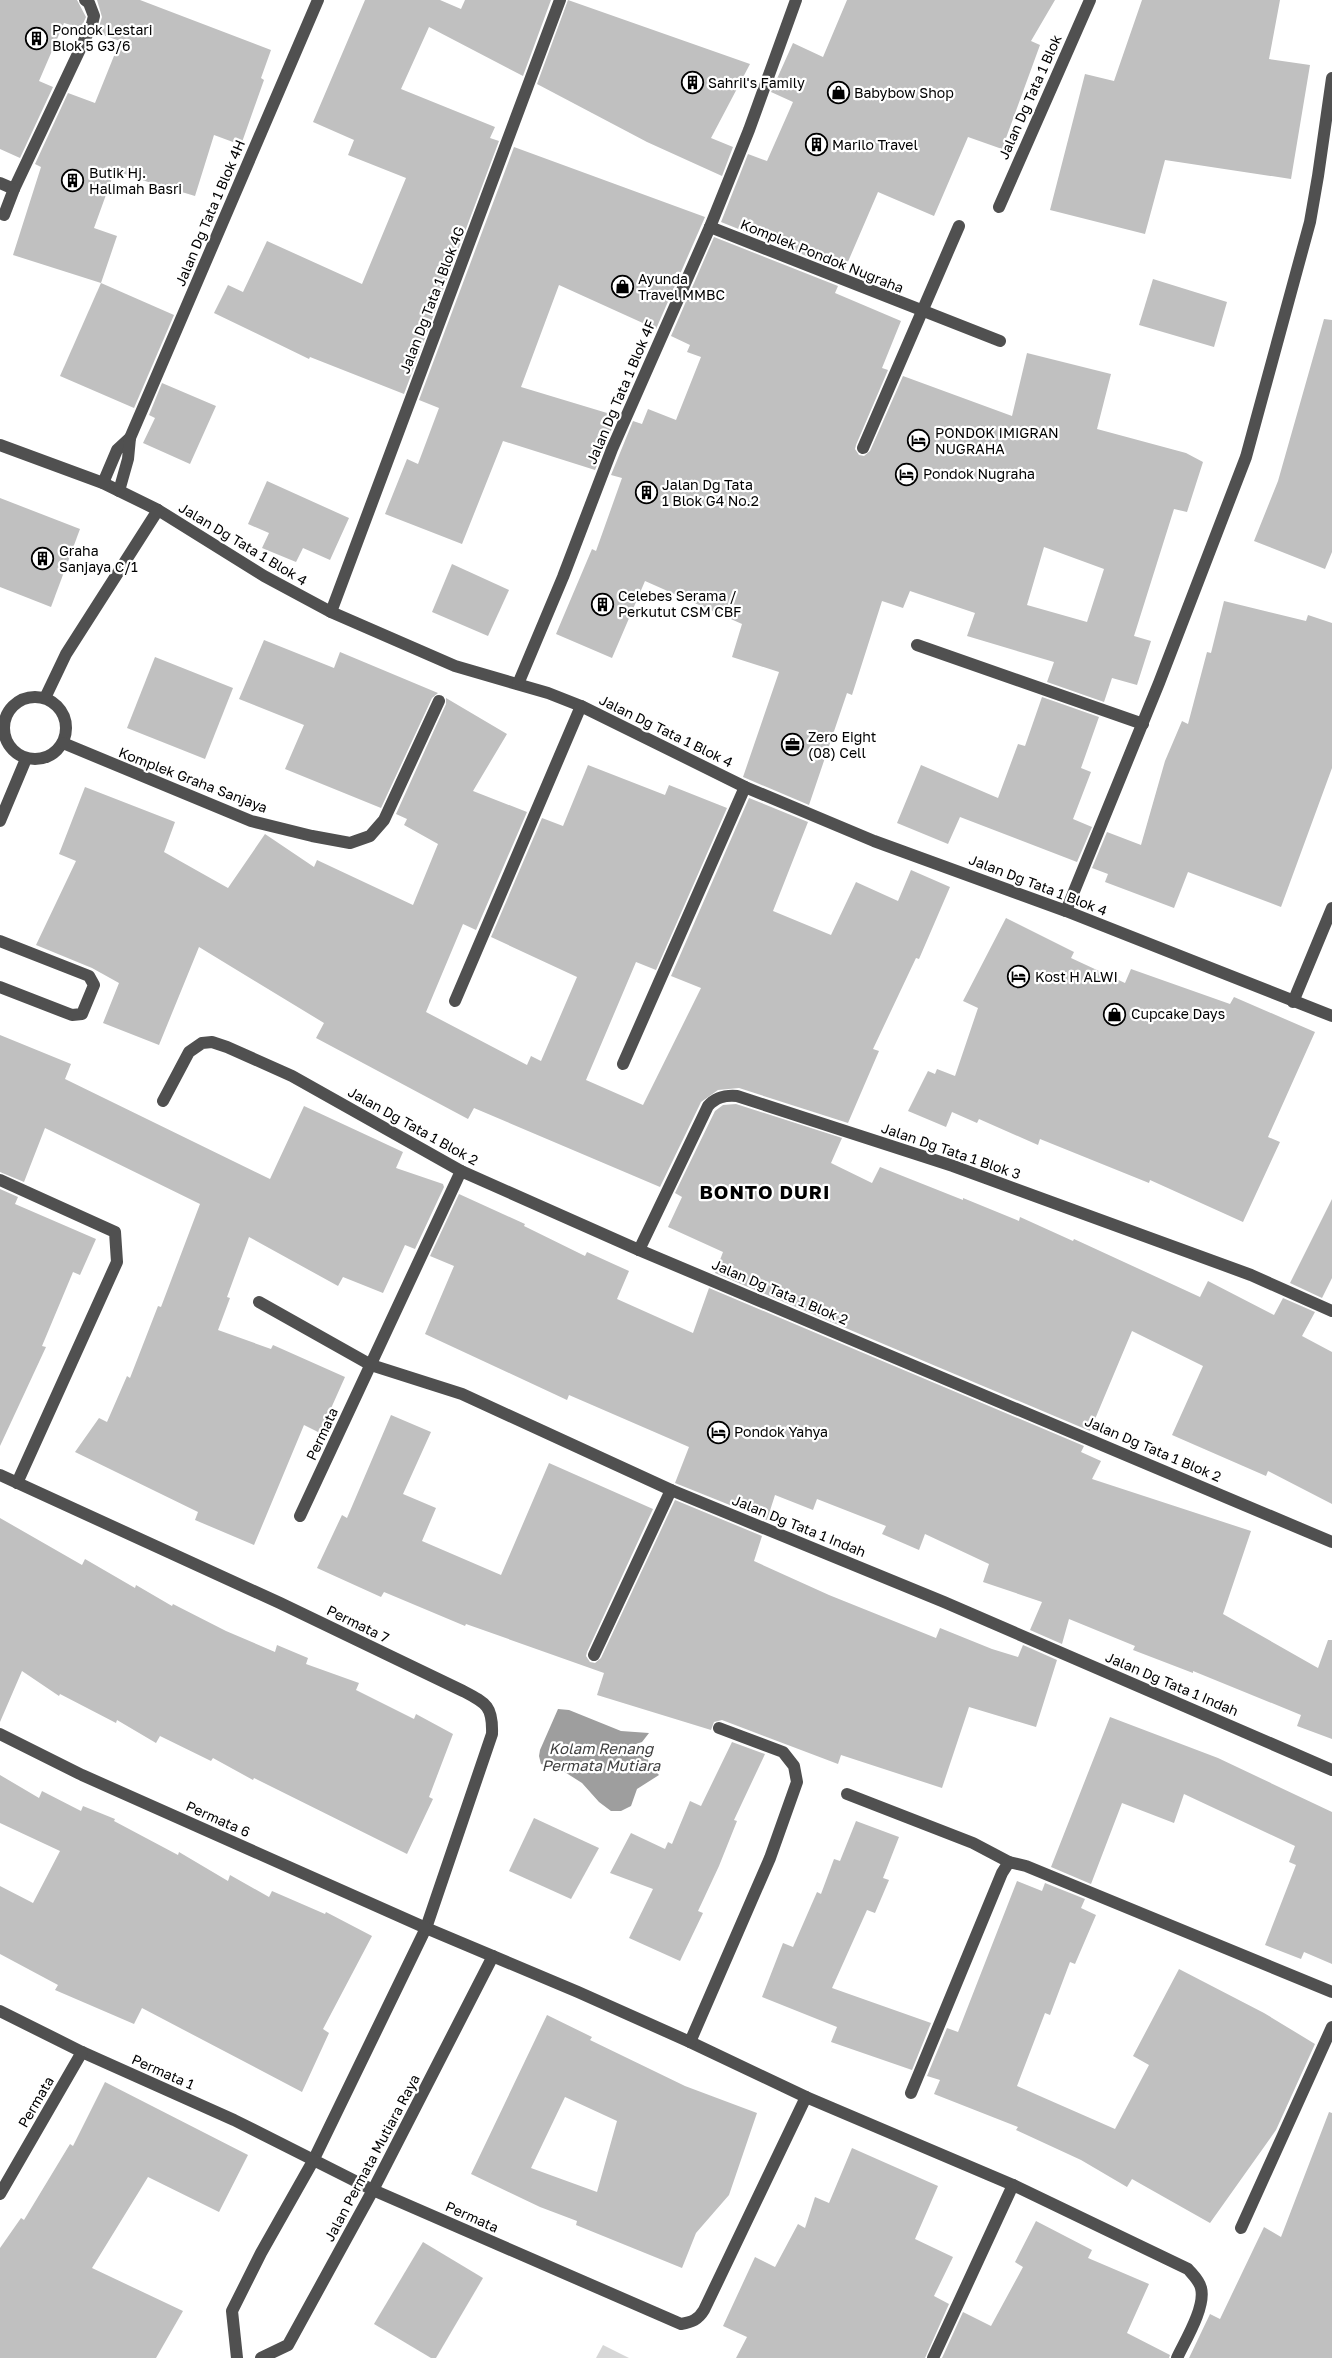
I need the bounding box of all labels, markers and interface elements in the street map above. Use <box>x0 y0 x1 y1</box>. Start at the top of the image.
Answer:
place label: Pondok Lestari Blok 5 G3/6 <box>52 21 153 54</box>
building icon: Pondok Lestari Blok 5 G3/6 <box>24 26 48 50</box>
street label: Jalan Dg Tata 1 Blok <box>994 32 1065 162</box>
building icon: Sahril's Family <box>680 71 704 95</box>
place label: Sahril's Family <box>708 74 805 91</box>
shop icon: Babybow Shop <box>826 81 850 105</box>
place label: Babybow Shop <box>854 84 954 101</box>
building icon: Marilo Travel <box>804 133 828 157</box>
place label: Marilo Travel <box>832 136 918 153</box>
street label: Jalan Dg Tata 1 Blok 4H <box>171 137 248 289</box>
place label: Butik Hj. Halimah Basri <box>89 164 182 197</box>
building icon: Butik Hj. Halimah Basri <box>61 169 85 193</box>
street label: Komplek Pondok Nugraha <box>738 215 906 296</box>
street label: Jalan Dg Tata 1 Blok 4G <box>396 224 468 376</box>
place label: Ayunda Travel MMBC <box>638 270 725 303</box>
shop icon: Ayunda Travel MMBC <box>610 275 634 299</box>
street label: Jalan Dg Tata 1 Blok 4F <box>582 317 659 466</box>
place label: PONDOK IMIGRAN NUGRAHA <box>935 424 1059 457</box>
hotel icon: PONDOK IMIGRAN NUGRAHA <box>907 429 931 453</box>
hotel icon: Pondok Nugraha <box>895 462 919 486</box>
place label: Pondok Nugraha <box>923 465 1035 482</box>
place label: Jalan Dg Tata 1 Blok G4 No.2 <box>662 476 759 509</box>
building icon: Jalan Dg Tata 1 Blok G4 No.2 <box>634 481 658 505</box>
street label: Jalan Dg Tata 1 Blok 4 <box>176 499 310 589</box>
place label: Graha Sanjaya C/1 <box>59 542 138 575</box>
building icon: Graha Sanjaya C/1 <box>31 547 55 571</box>
place label: Celebes Serama / Perkutut CSM CBF <box>618 587 741 620</box>
building icon: Celebes Serama / Perkutut CSM CBF <box>590 592 614 616</box>
street label: Jalan Dg Tata 1 Blok 4 <box>597 691 736 770</box>
place label: Zero Eight (08) Cell <box>808 728 876 761</box>
office icon: Zero Eight (08) Cell <box>780 733 804 757</box>
street label: Komplek Graha Sanjaya <box>116 743 270 816</box>
street label: Jalan Dg Tata 1 Blok 4 <box>967 850 1110 919</box>
hotel icon: Kost H ALWI <box>1007 965 1031 989</box>
place label: Kost H ALWI <box>1035 968 1118 985</box>
shop icon: Cupcake Days <box>1103 1002 1127 1026</box>
place label: Cupcake Days <box>1131 1005 1225 1022</box>
street label: Jalan Dg Tata 1 Blok 2 <box>345 1083 481 1168</box>
street label: Jalan Dg Tata 1 Blok 3 <box>879 1119 1023 1182</box>
district label: BONTO DURI <box>699 1180 831 1203</box>
street label: Jalan Dg Tata 1 Blok 2 <box>710 1255 851 1328</box>
street label: Permata <box>302 1405 341 1463</box>
street label: Jalan Dg Tata 1 Blok 2 <box>1083 1412 1224 1485</box>
hotel icon: Pondok Yahya <box>706 1420 730 1444</box>
place label: Pondok Yahya <box>734 1423 828 1440</box>
street label: Jalan Dg Tata 1 Indah <box>730 1491 869 1560</box>
street label: Permata 7 <box>324 1601 392 1646</box>
street label: Jalan Dg Tata 1 Indah <box>1103 1648 1241 1719</box>
water label: Kolam Renang Permata Mutiara <box>542 1739 661 1774</box>
street label: Permata 6 <box>184 1797 253 1840</box>
street label: Permata 1 <box>129 2050 197 2093</box>
street label: Jalan Permata Mutiara Raya <box>320 2071 423 2244</box>
street label: Permata <box>14 2073 57 2130</box>
street label: Permata <box>443 2197 501 2236</box>

